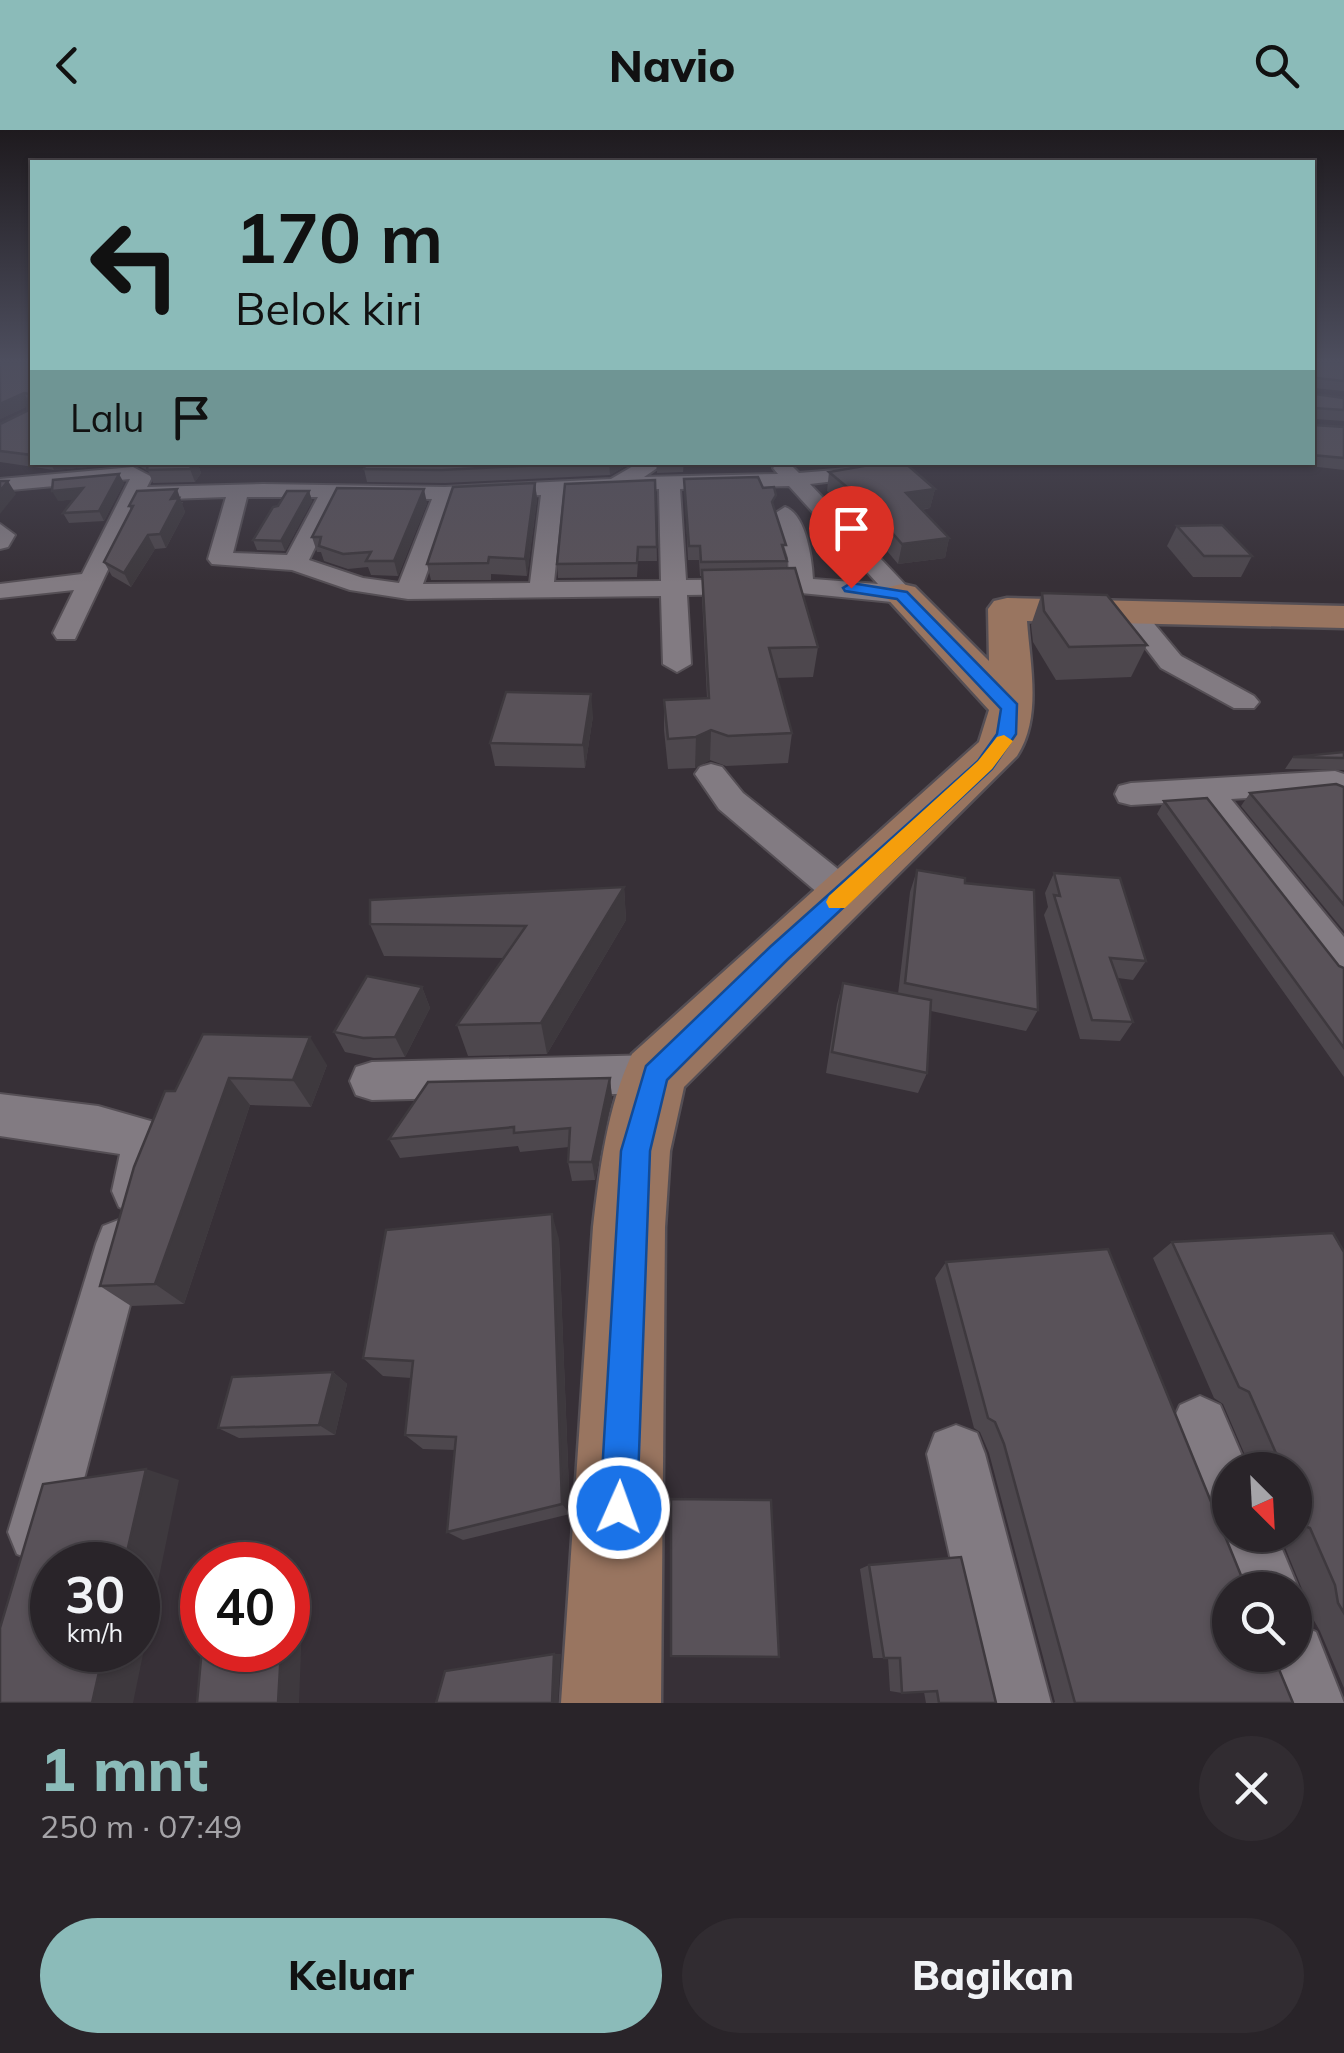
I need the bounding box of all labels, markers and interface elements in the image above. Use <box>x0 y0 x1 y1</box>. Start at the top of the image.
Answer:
text: Navio <box>609 37 735 93</box>
icon: back <box>40 38 95 93</box>
icon: search <box>1249 38 1304 93</box>
text: 170 m <box>235 193 443 281</box>
icon: left <box>70 200 200 330</box>
text: Belok kiri <box>235 280 422 336</box>
icon: arrive <box>164 390 219 445</box>
text: Lalu <box>70 394 144 442</box>
pin <box>809 486 894 589</box>
icon: arrive <box>824 501 879 556</box>
north arrow <box>1212 1452 1312 1552</box>
map controls <box>1212 1452 1312 1672</box>
position arrow <box>567 1456 671 1560</box>
speed limit sign: 40 <box>180 1542 310 1672</box>
text: 30 <box>65 1563 125 1626</box>
button: search <box>1212 1572 1312 1672</box>
text: km/h <box>67 1617 123 1648</box>
text: 1 mnt <box>40 1731 208 1806</box>
button: close <box>1199 1736 1304 1841</box>
text: 250 m · 07:49 <box>40 1806 242 1846</box>
button: Keluar <box>40 1918 662 2033</box>
button: Bagikan <box>682 1918 1304 2033</box>

